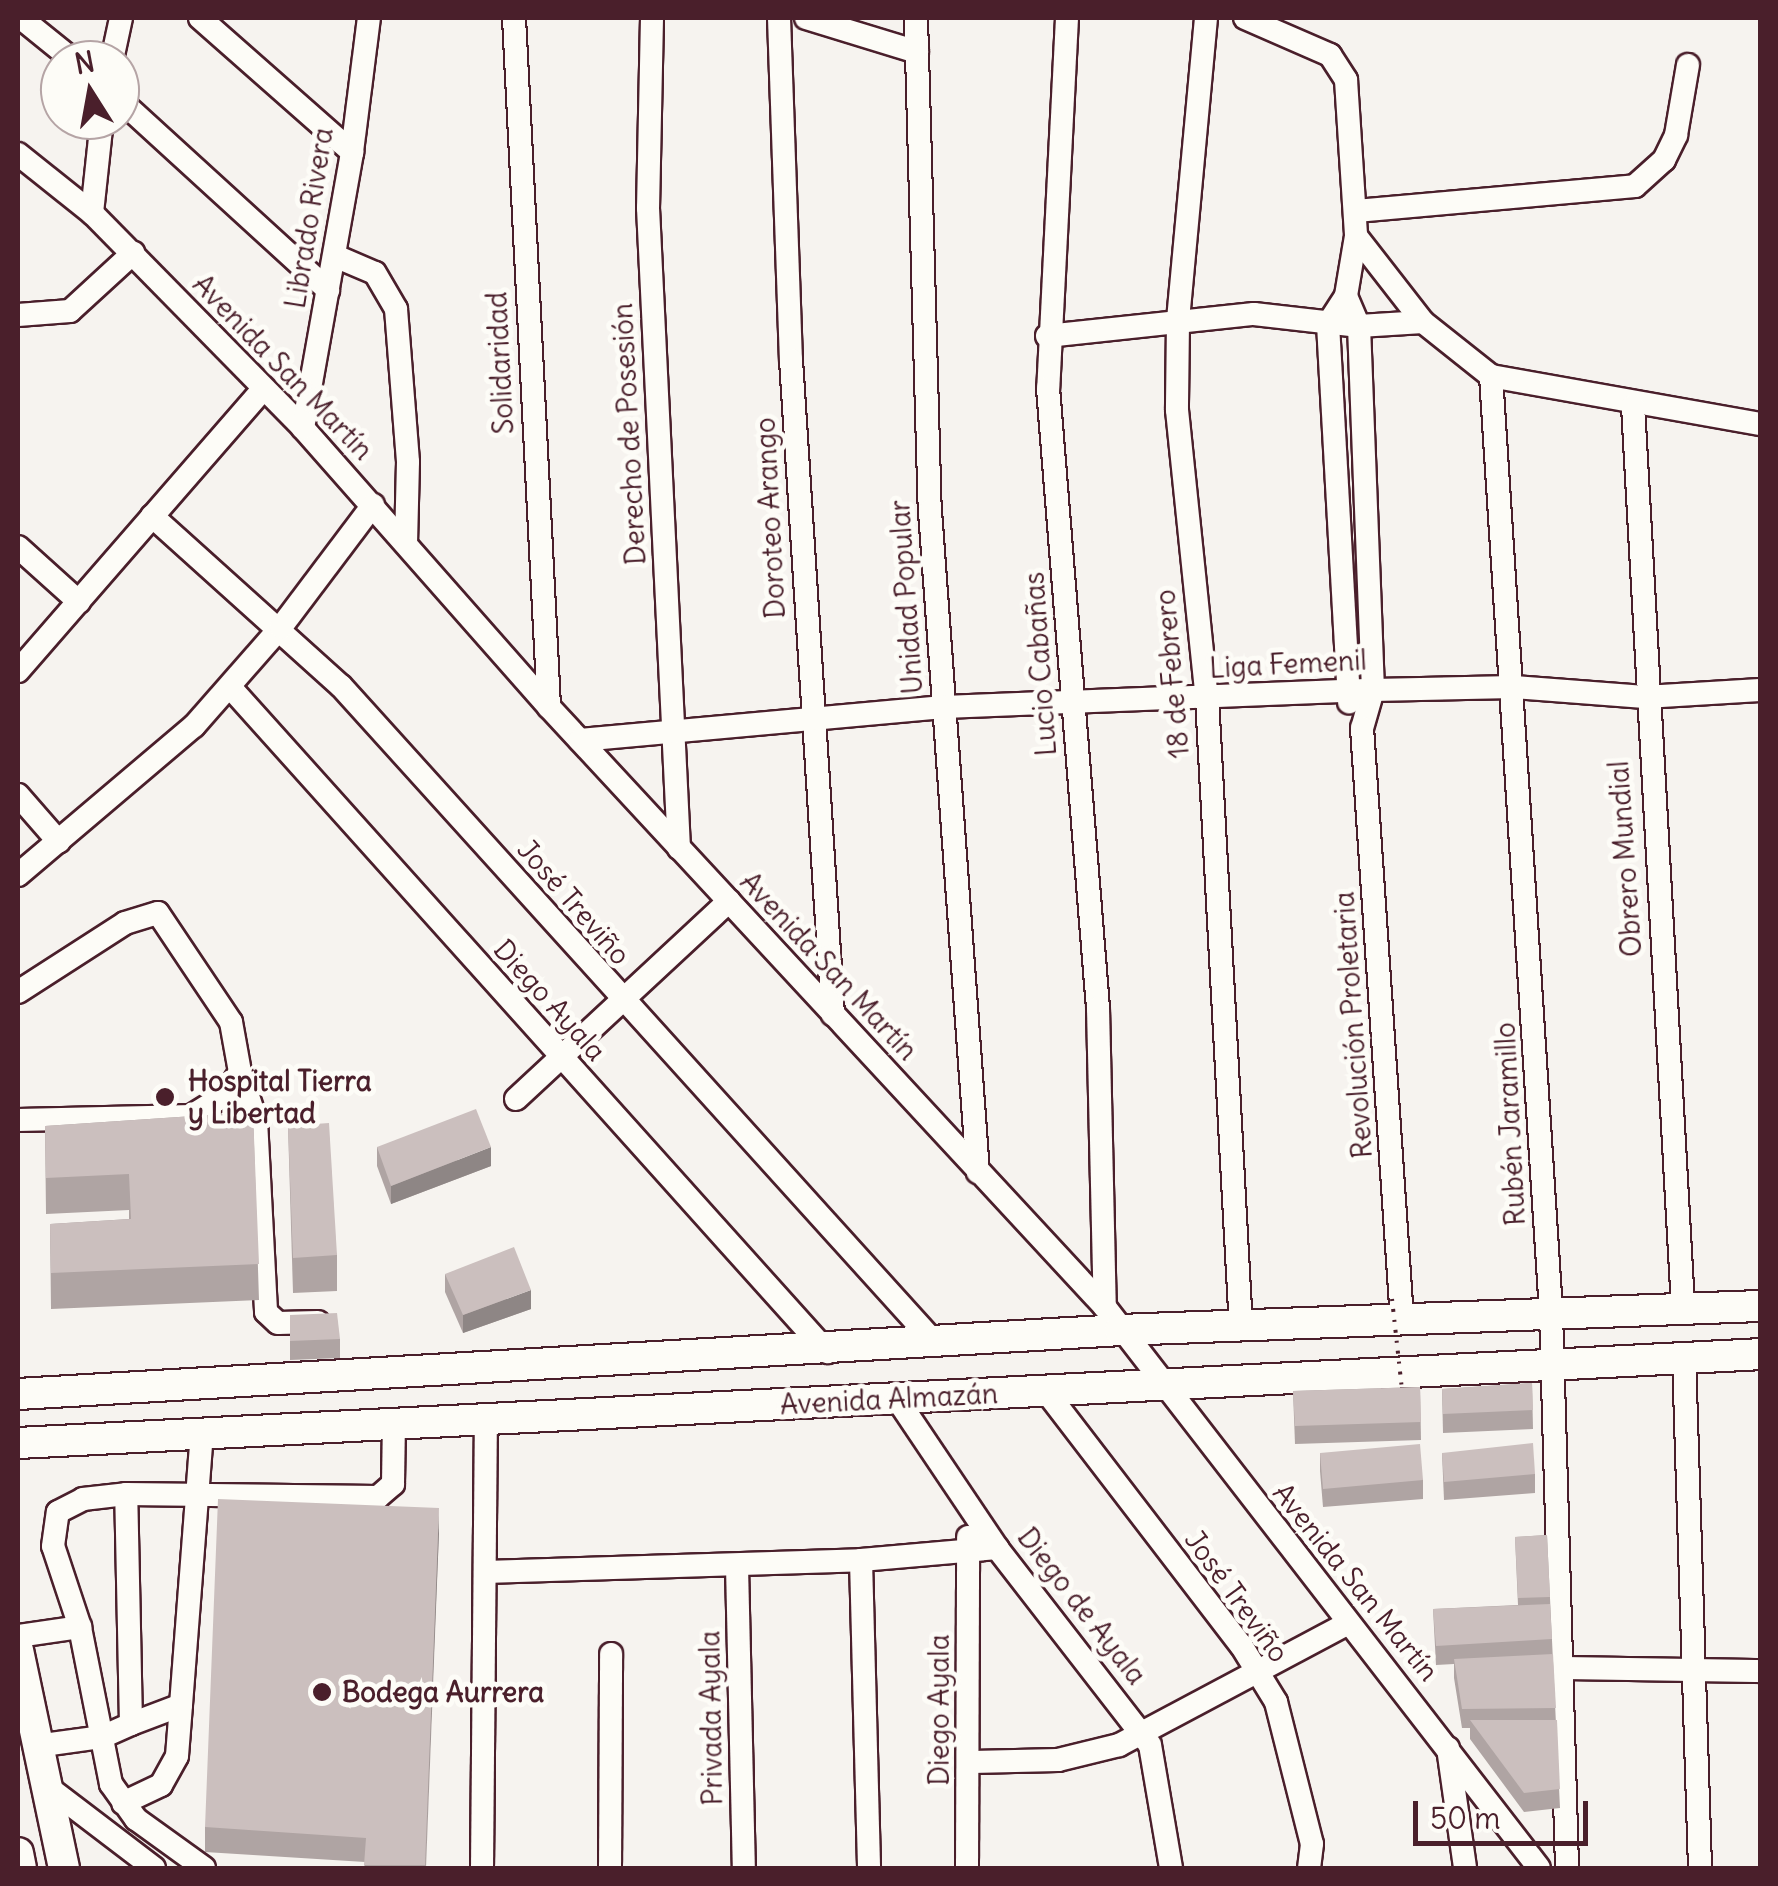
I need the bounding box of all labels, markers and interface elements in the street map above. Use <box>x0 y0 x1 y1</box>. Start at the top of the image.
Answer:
north arrow <box>40 40 140 140</box>
text: N <box>72 43 98 82</box>
street label: Librado Rivera <box>278 125 340 311</box>
street label: Avenida San Martín <box>186 267 380 467</box>
street label: Solidaridad <box>479 291 521 435</box>
street label: Derecho de Posesión <box>605 302 653 566</box>
street label: Doroteo Arango <box>748 416 792 620</box>
street label: Unidad Popular <box>882 499 930 695</box>
street label: Lucio Cabañas <box>1017 571 1063 757</box>
street label: 18 de Febrero <box>1148 588 1196 760</box>
street label: Liga Femenil <box>1208 643 1368 685</box>
street label: Obrero Mundial <box>1601 760 1649 958</box>
street label: José Treviño <box>511 833 637 971</box>
street label: Avenida San Martín <box>733 865 925 1067</box>
street label: Revolución Proletaria <box>1327 890 1379 1160</box>
street label: Diego Ayala <box>487 933 613 1067</box>
street label: Rubén Jaramillo <box>1488 1021 1532 1227</box>
place label: Hospital Tierra y Libertad <box>188 1064 372 1130</box>
marker: Hospital Tierra y Libertad <box>152 1084 178 1110</box>
street label: Avenida Almazán <box>779 1377 999 1421</box>
street label: Avenida San Martín <box>1266 1476 1446 1688</box>
street label: Diego de Ayala <box>1010 1521 1154 1691</box>
street label: José Treviño <box>1178 1524 1296 1668</box>
street label: Privada Ayala <box>693 1630 729 1806</box>
street label: Diego Ayala <box>922 1634 956 1786</box>
place label: Bodega Aurrera <box>342 1675 544 1709</box>
marker: Bodega Aurrera <box>311 1681 333 1703</box>
scale bar <box>1418 1781 1593 1843</box>
text: 50 m <box>1430 1799 1500 1837</box>

